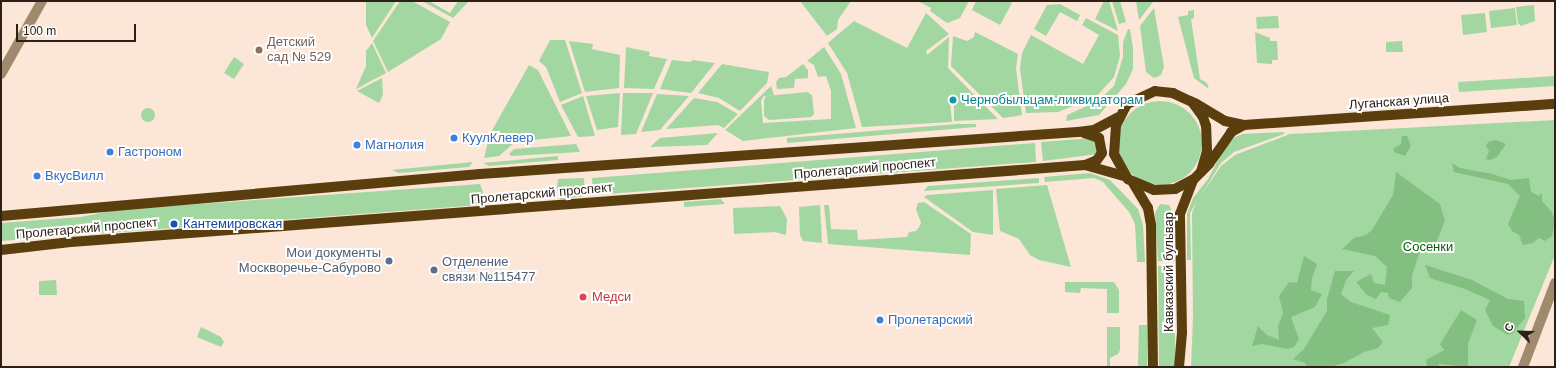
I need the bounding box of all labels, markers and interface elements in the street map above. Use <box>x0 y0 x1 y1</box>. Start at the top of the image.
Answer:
scale bar <box>18 16 138 42</box>
text: 100 m <box>23 24 56 38</box>
place label: Детский сад № 529 <box>267 35 331 66</box>
marker: Детский сад № 529 <box>254 45 264 55</box>
street label: Луганская улица <box>1349 91 1449 113</box>
place label: Чернобыльцам-ликвидаторам <box>961 92 1143 108</box>
marker: Чернобыльцам-ликвидаторам <box>948 95 958 105</box>
place label: КуулКлевер <box>462 130 533 146</box>
marker: КуулКлевер <box>449 133 459 143</box>
place label: Магнолия <box>365 137 424 153</box>
marker: Магнолия <box>352 140 362 150</box>
place label: Гастроном <box>118 144 182 160</box>
marker: Гастроном <box>105 147 115 157</box>
street label: Пролетарский проспект <box>793 155 937 183</box>
place label: ВкусВилл <box>45 168 103 184</box>
marker: ВкусВилл <box>32 171 42 181</box>
street label: Пролетарский проспект <box>470 180 614 208</box>
street label: Кавказский бульвар <box>1161 212 1177 332</box>
street label: Пролетарский проспект <box>15 215 159 243</box>
place label: Кантемировская <box>183 216 282 232</box>
marker: Кантемировская <box>168 218 180 230</box>
park label: Сосенки <box>1403 239 1453 255</box>
place label: Мои документы Москворечье-Сабурово <box>239 246 381 277</box>
place label: Отделение связи №115477 <box>442 255 535 286</box>
marker: Мои документы Москворечье-Сабурово <box>384 256 394 266</box>
marker: Отделение связи №115477 <box>429 265 439 275</box>
place label: Медси <box>592 289 631 305</box>
marker: Медси <box>577 291 589 303</box>
place label: Пролетарский <box>888 312 973 328</box>
north arrow <box>1500 312 1540 352</box>
marker: Пролетарский <box>875 315 885 325</box>
text: С <box>1502 321 1516 333</box>

